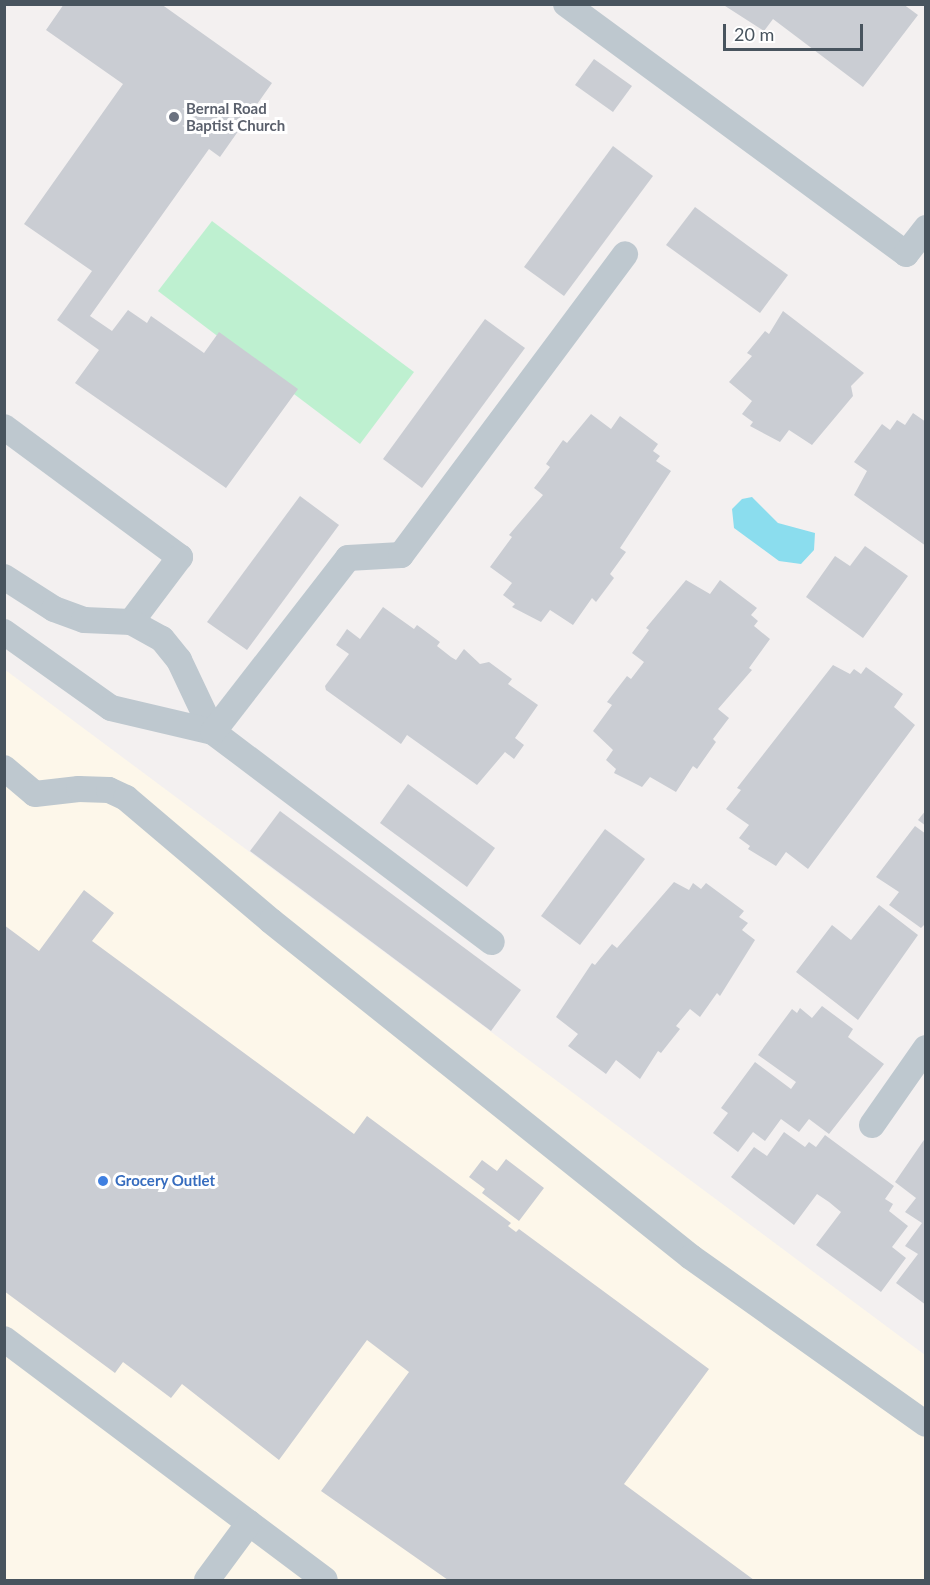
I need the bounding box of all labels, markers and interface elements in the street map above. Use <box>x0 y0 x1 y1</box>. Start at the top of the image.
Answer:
scale bar <box>726 12 866 50</box>
text: 20 m <box>734 23 774 45</box>
place label: Bernal Road Baptist Church <box>186 99 285 134</box>
marker: Bernal Road Baptist Church <box>167 110 181 124</box>
place label: Grocery Outlet <box>115 1172 215 1190</box>
marker: Grocery Outlet <box>96 1174 110 1188</box>

